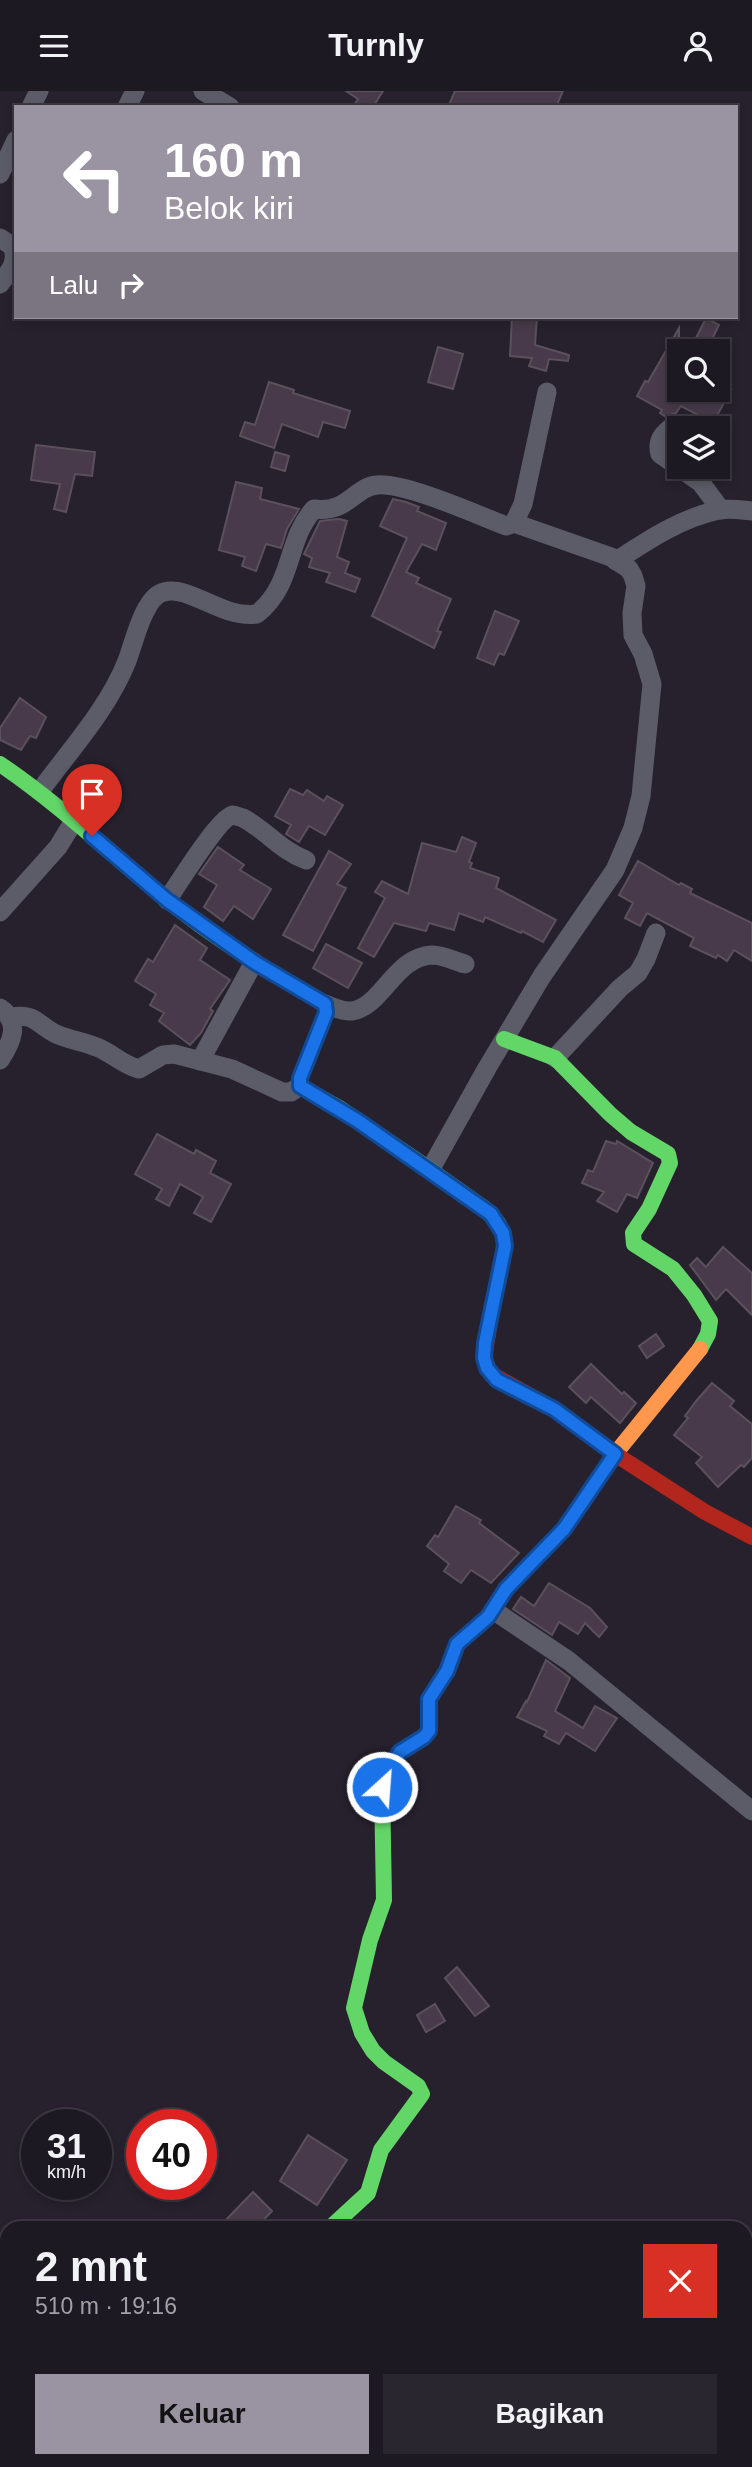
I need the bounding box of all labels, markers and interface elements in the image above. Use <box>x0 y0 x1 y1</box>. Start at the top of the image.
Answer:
icon: menu <box>35 27 73 65</box>
text: Turnly <box>328 27 424 63</box>
icon: person <box>679 27 717 65</box>
icon: left <box>49 133 140 224</box>
text: 160 m <box>164 133 303 187</box>
text: Belok kiri <box>164 190 294 226</box>
icon: right <box>112 266 150 304</box>
text: Lalu <box>49 270 98 300</box>
map controls <box>667 339 730 479</box>
button: search <box>667 339 730 402</box>
button: layers <box>667 416 730 479</box>
pin <box>62 764 122 836</box>
icon: arrive <box>73 775 111 813</box>
position arrow <box>345 1750 419 1824</box>
speed limit sign: 40 <box>126 2109 217 2200</box>
text: 31 <box>47 2126 86 2165</box>
text: km/h <box>47 2162 86 2182</box>
text: 2 mnt <box>35 2243 147 2290</box>
button: close <box>643 2244 717 2318</box>
text: 510 m · 19:16 <box>35 2293 177 2319</box>
button: Keluar <box>35 2374 369 2454</box>
button: Bagikan <box>383 2374 717 2454</box>

